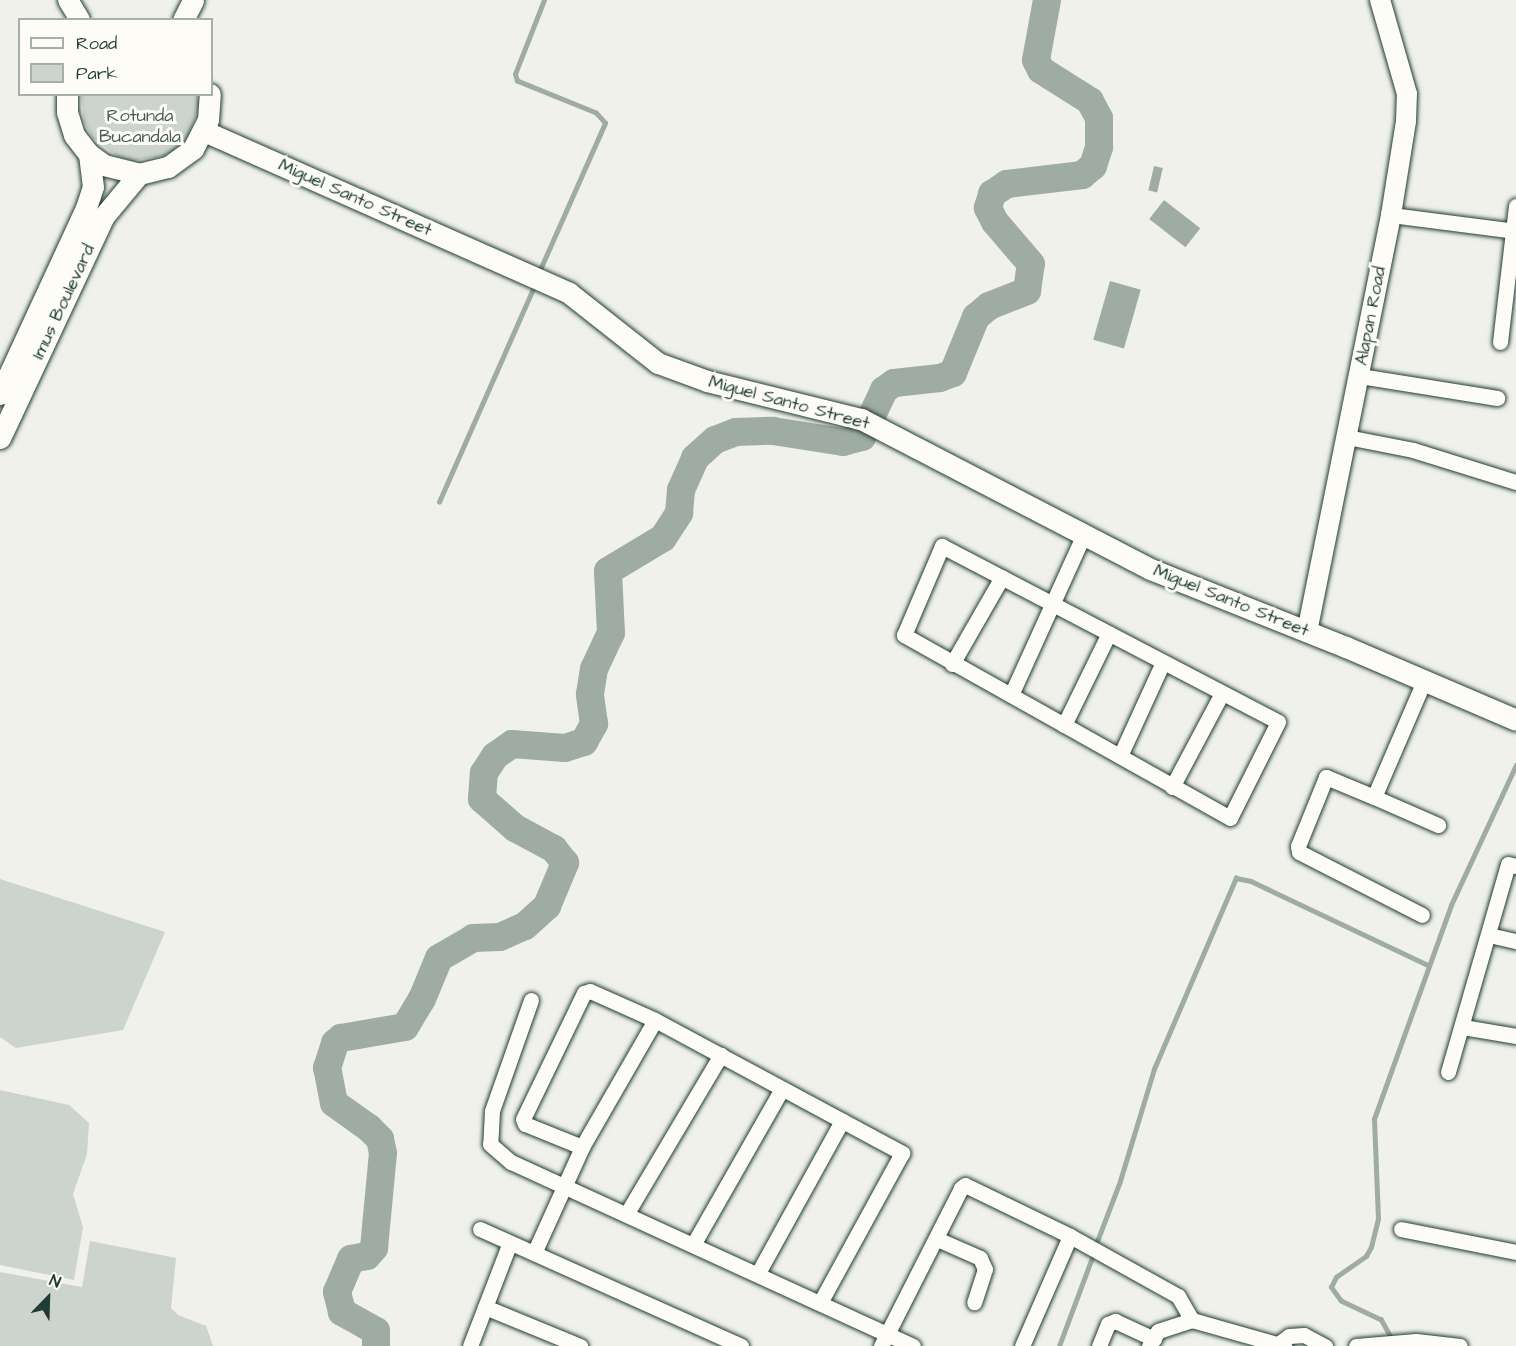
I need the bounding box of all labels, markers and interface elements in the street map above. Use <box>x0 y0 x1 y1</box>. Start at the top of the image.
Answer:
legend <box>18 18 213 96</box>
text: Road <box>76 31 117 56</box>
text: Park <box>76 61 118 86</box>
park label: Rotunda Bucandala <box>99 106 181 148</box>
street label: Miguel Santo Street <box>275 154 435 242</box>
street label: Imus Boulevard <box>28 241 100 363</box>
street label: Alapan Road <box>1351 265 1391 367</box>
street label: Miguel Santo Street <box>706 371 872 435</box>
street label: Miguel Santo Street <box>1150 560 1312 642</box>
north arrow <box>18 1268 78 1328</box>
text: N <box>46 1269 64 1294</box>

